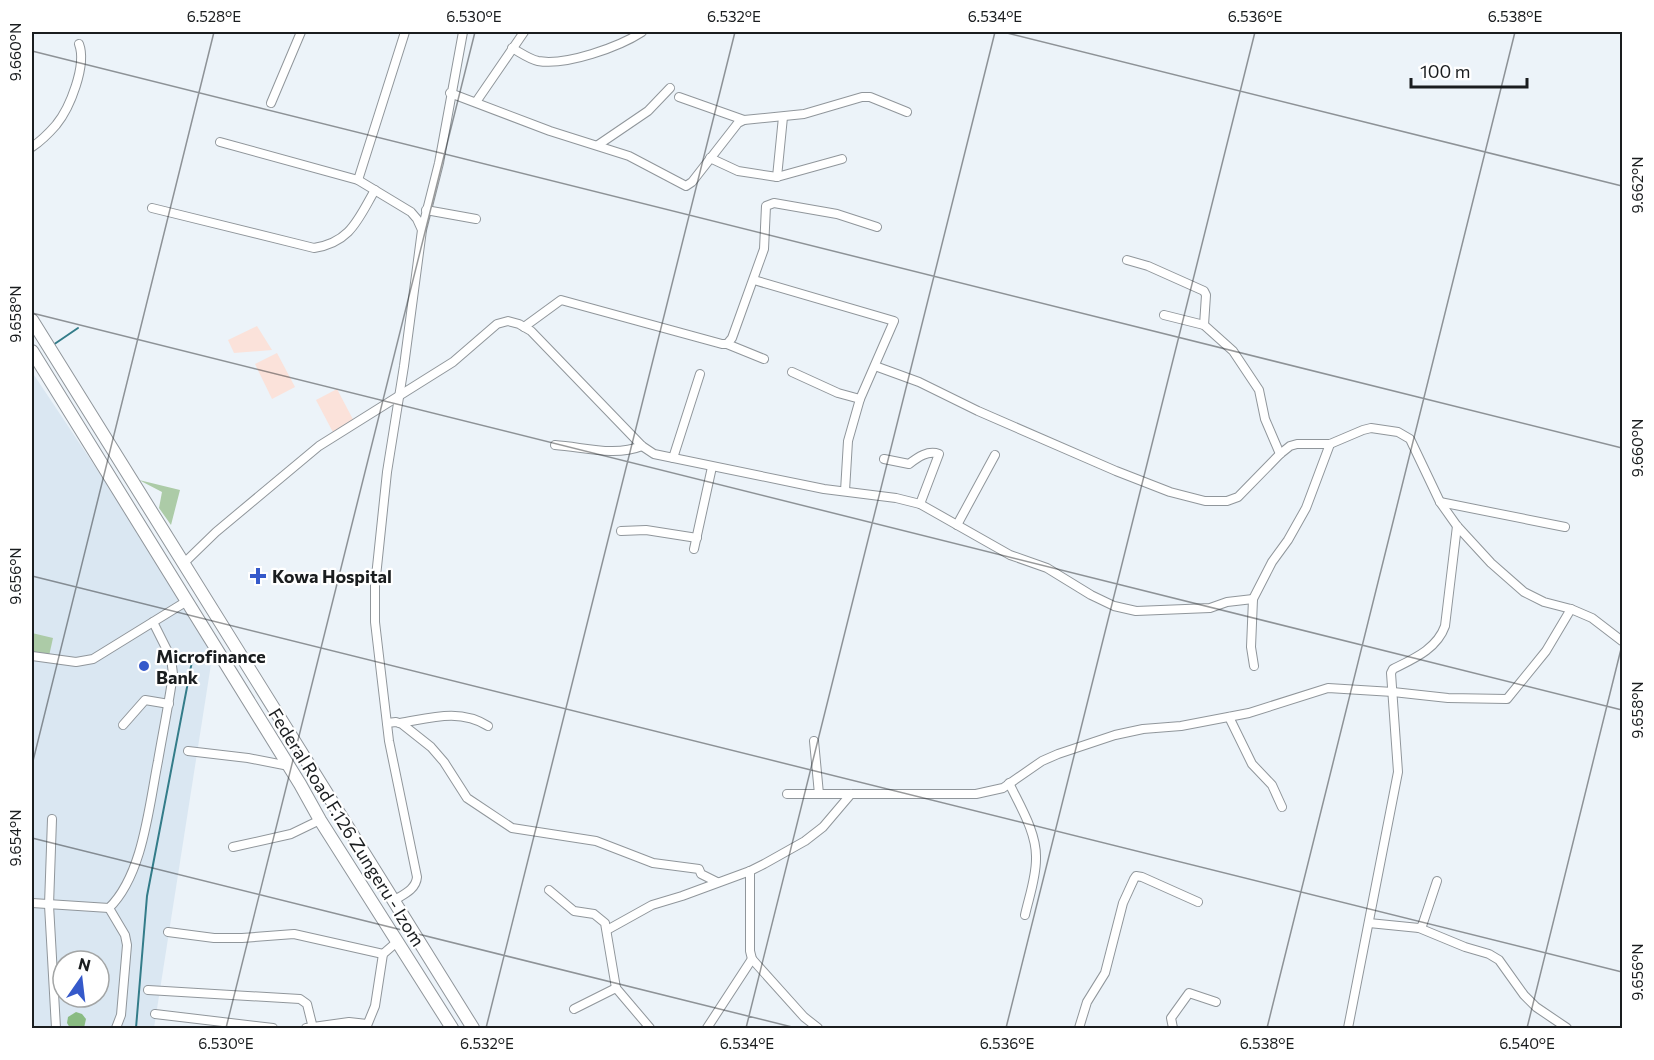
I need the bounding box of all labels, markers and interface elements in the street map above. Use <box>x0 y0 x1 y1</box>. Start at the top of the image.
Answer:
text: 6.528°E <box>187 7 241 25</box>
text: 6.530°E <box>446 7 502 25</box>
text: 6.532°E <box>707 7 761 25</box>
text: 6.534°E <box>968 7 1022 25</box>
text: 6.536°E <box>1228 7 1282 25</box>
text: 6.538°E <box>1488 7 1542 25</box>
text: 9.660°N <box>6 23 24 81</box>
scale bar <box>1411 51 1526 89</box>
text: 100 m <box>1420 60 1470 82</box>
text: 9.662°N <box>1628 156 1646 214</box>
text: 9.658°N <box>6 285 24 343</box>
text: 9.660°N <box>1628 419 1646 477</box>
text: 9.656°N <box>6 547 24 605</box>
place label: Kowa Hospital <box>272 565 392 587</box>
marker: Kowa Hospital <box>249 567 267 585</box>
place label: Microfinance Bank <box>156 645 266 688</box>
marker: Microfinance Bank <box>137 659 151 673</box>
text: 9.658°N <box>1628 681 1646 739</box>
street label: Federal Road F.126 Zungeru - Izom <box>264 704 430 950</box>
text: 9.654°N <box>6 809 24 867</box>
text: 9.656°N <box>1628 943 1646 1001</box>
north arrow <box>51 949 111 1009</box>
text: N <box>77 953 93 975</box>
text: 6.530°E <box>198 1034 254 1052</box>
text: 6.532°E <box>460 1034 514 1052</box>
text: 6.534°E <box>720 1034 774 1052</box>
text: 6.536°E <box>980 1034 1034 1052</box>
text: 6.538°E <box>1240 1034 1294 1052</box>
text: 6.540°E <box>1499 1034 1555 1052</box>

